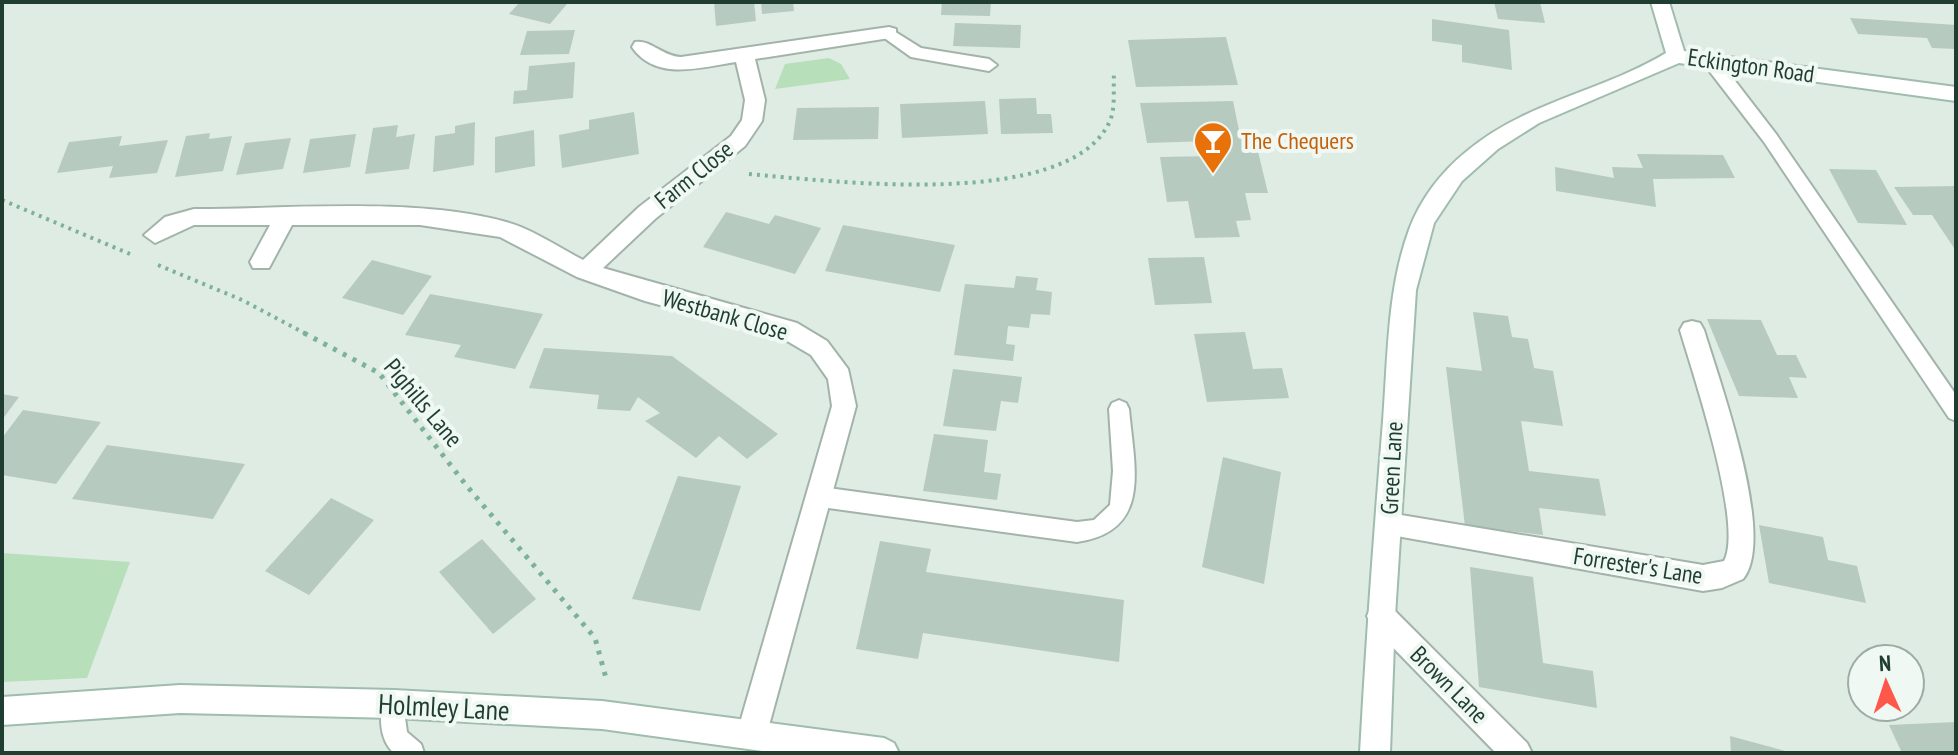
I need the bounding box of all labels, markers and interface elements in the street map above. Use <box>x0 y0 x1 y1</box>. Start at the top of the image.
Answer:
street label: Eckington Road <box>1686 41 1816 90</box>
bar icon: The Chequers <box>1192 120 1234 175</box>
place label: The Chequers <box>1241 125 1354 156</box>
street label: Farm Close <box>648 134 739 216</box>
street label: Westbank Close <box>659 282 792 347</box>
street label: Pighills Lane <box>377 352 469 453</box>
street label: Green Lane <box>1374 421 1409 515</box>
street label: Forrester's Lane <box>1571 540 1705 591</box>
street label: Brown Lane <box>1404 639 1495 730</box>
north arrow <box>1846 643 1926 723</box>
text: N <box>1878 649 1892 677</box>
street label: Holmley Lane <box>377 685 511 728</box>

